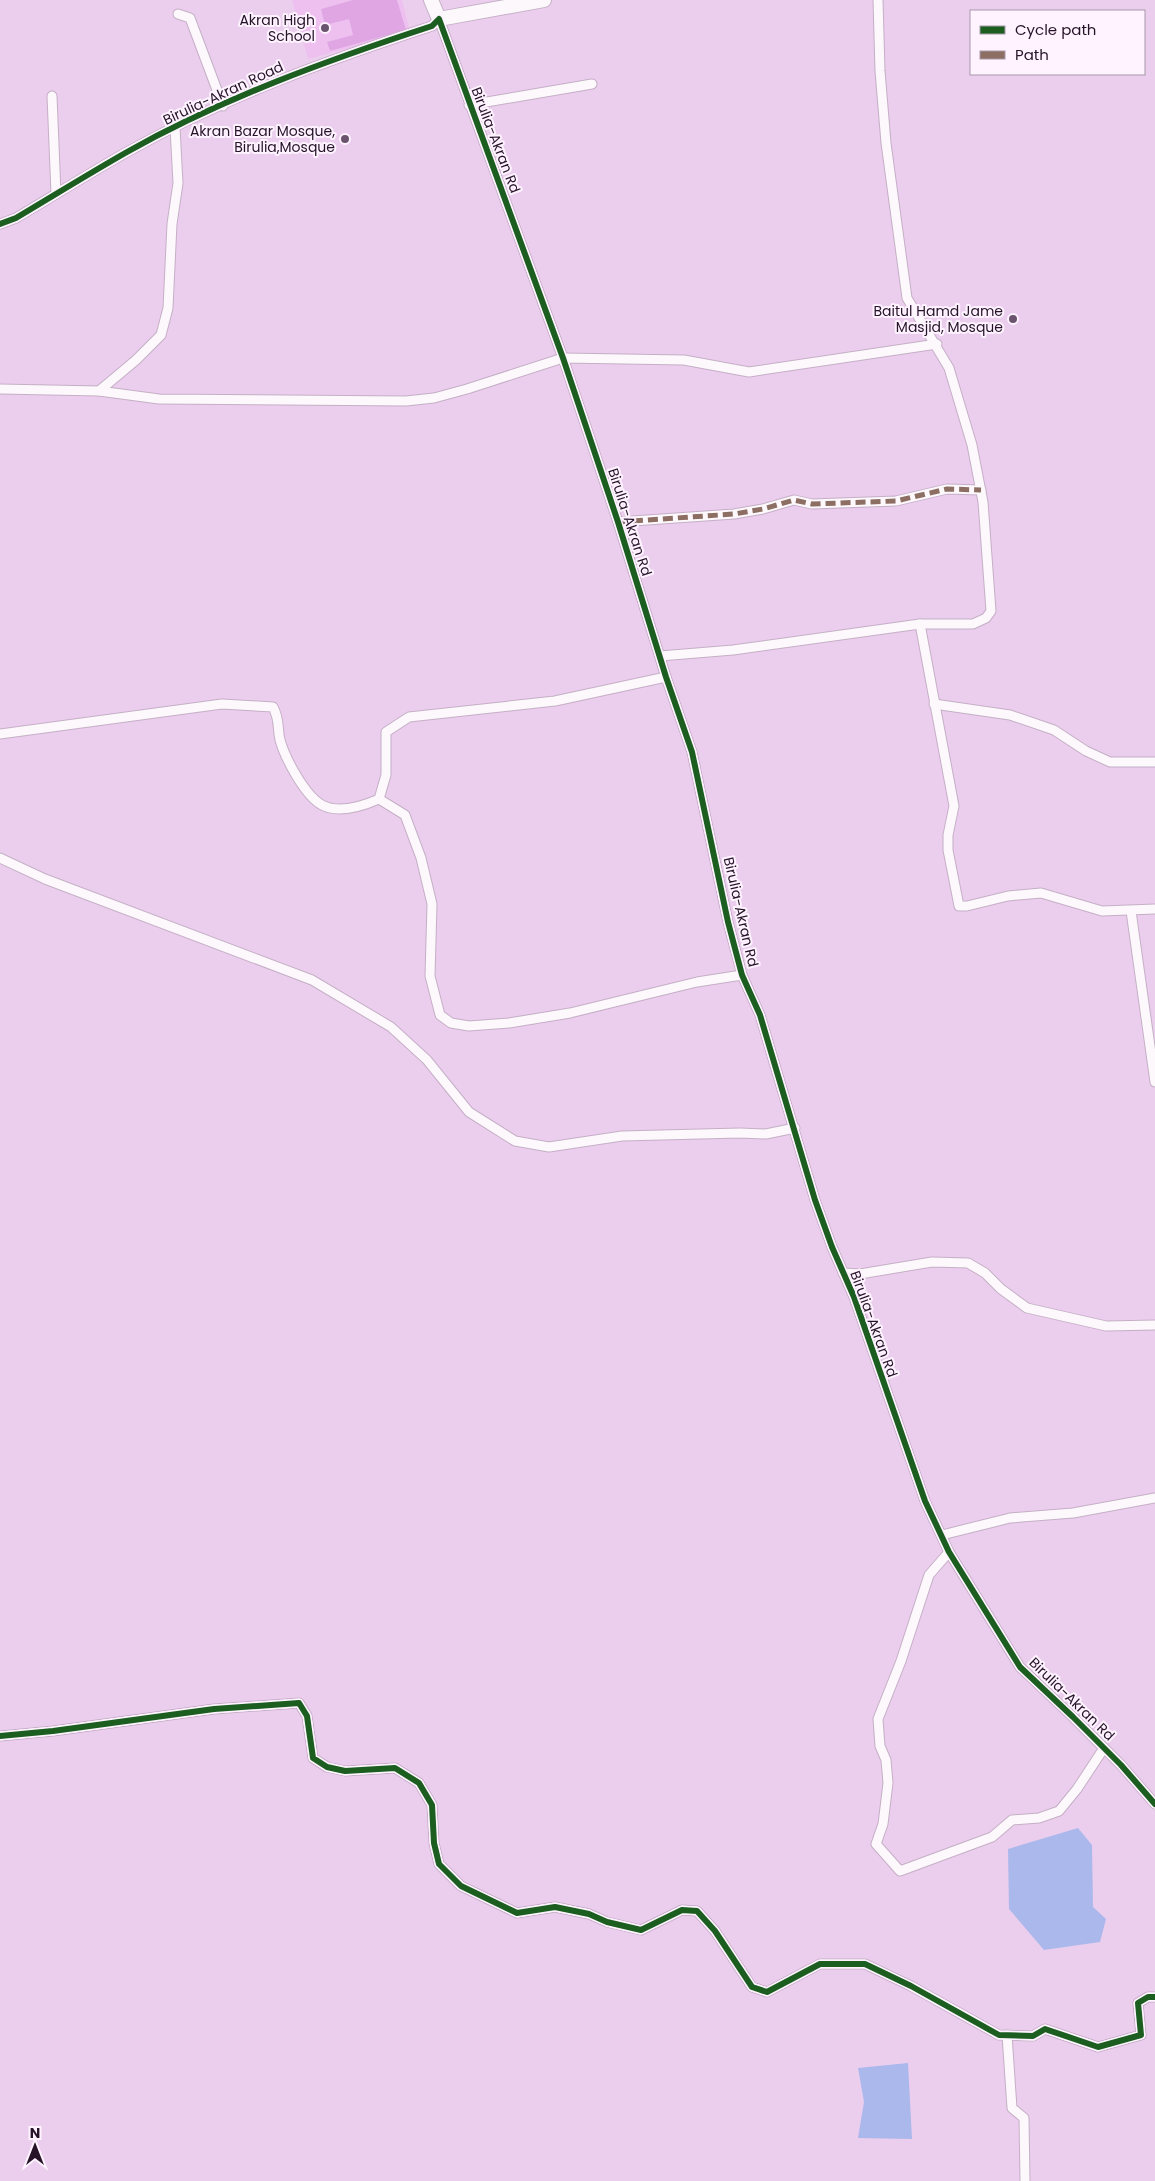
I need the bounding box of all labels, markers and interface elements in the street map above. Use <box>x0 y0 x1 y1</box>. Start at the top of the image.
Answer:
place label: Akran High School <box>239 10 315 46</box>
legend <box>970 10 1145 75</box>
text: Cycle path <box>1015 19 1096 40</box>
marker: Akran High School <box>319 22 331 34</box>
text: Path <box>1015 44 1049 65</box>
street label: Birulia-Akran Road <box>160 56 286 130</box>
street label: Birulia-Akran Rd <box>467 84 525 196</box>
place label: Akran Bazar Mosque, Birulia,Mosque <box>190 121 335 157</box>
marker: Akran Bazar Mosque, Birulia,Mosque <box>339 133 351 145</box>
place label: Baitul Hamd Jame Masjid, Mosque <box>874 301 1003 337</box>
marker: Baitul Hamd Jame Masjid, Mosque <box>1007 313 1019 325</box>
street label: Birulia-Akran Rd <box>603 466 657 578</box>
street label: Birulia-Akran Rd <box>719 855 763 969</box>
street label: Birulia-Akran Rd <box>845 1268 903 1380</box>
street label: Birulia-Akran Rd <box>1025 1653 1119 1745</box>
north arrow <box>10 2121 60 2171</box>
text: N <box>30 2123 40 2143</box>

